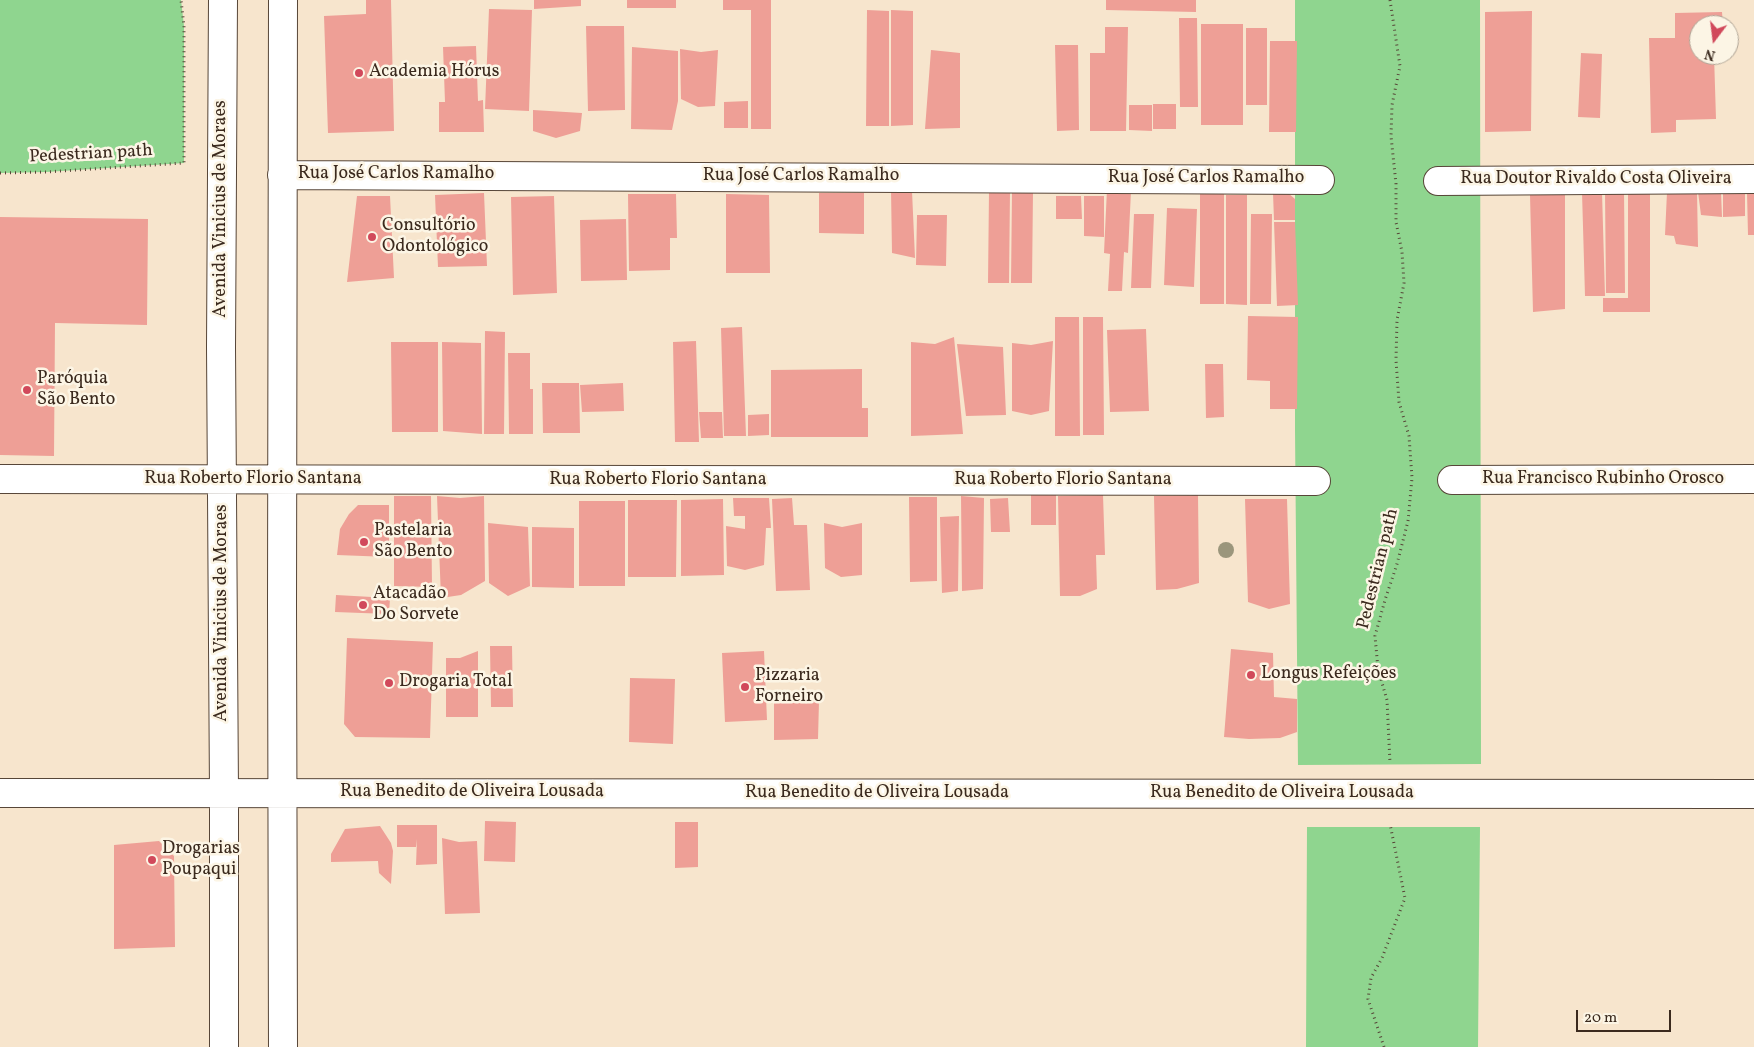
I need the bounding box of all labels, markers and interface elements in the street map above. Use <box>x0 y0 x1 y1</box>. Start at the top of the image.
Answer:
north arrow <box>1689 15 1739 65</box>
text: N <box>1703 44 1718 65</box>
place label: Academia Hórus <box>369 62 499 84</box>
marker: Academia Hórus <box>353 67 365 79</box>
street label: Avenida Vinicius de Moraes <box>211 100 233 318</box>
street label: Pedestrian path <box>29 141 153 169</box>
street label: Rua José Carlos Ramalho <box>298 164 494 186</box>
street label: Rua José Carlos Ramalho <box>703 166 899 188</box>
street label: Rua José Carlos Ramalho <box>1108 168 1304 190</box>
street label: Rua Doutor Rivaldo Costa Oliveira <box>1460 169 1732 191</box>
place label: Consultório Odontológico <box>382 216 488 258</box>
marker: Consultório Odontológico <box>366 231 378 243</box>
place label: Paróquia São Bento <box>37 369 115 412</box>
marker: Paróquia São Bento <box>21 384 33 396</box>
street label: Rua Roberto Florio Santana <box>144 469 362 491</box>
street label: Rua Francisco Rubinho Orosco <box>1482 469 1724 491</box>
street label: Rua Roberto Florio Santana <box>549 470 767 492</box>
street label: Rua Roberto Florio Santana <box>954 470 1172 492</box>
street label: Avenida Vinicius de Moraes <box>212 504 234 722</box>
street label: Pedestrian path <box>1354 506 1404 632</box>
place label: Pastelaria São Bento <box>374 521 452 564</box>
marker: Pastelaria São Bento <box>358 536 370 548</box>
place label: Atacadão Do Sorvete <box>373 584 459 626</box>
marker: Atacadão Do Sorvete <box>357 599 369 611</box>
place label: Longus Refeições <box>1261 664 1397 686</box>
place label: Pizzaria Forneiro <box>755 666 823 709</box>
marker: Longus Refeições <box>1245 669 1257 681</box>
place label: Drogaria Total <box>399 672 512 694</box>
marker: Drogaria Total <box>383 677 395 689</box>
marker: Pizzaria Forneiro <box>739 681 751 693</box>
street label: Rua Benedito de Oliveira Lousada <box>340 782 604 804</box>
street label: Rua Benedito de Oliveira Lousada <box>745 783 1009 805</box>
street label: Rua Benedito de Oliveira Lousada <box>1150 783 1414 805</box>
place label: Drogarias Poupaqui <box>162 839 240 882</box>
marker: Drogarias Poupaqui <box>146 854 158 866</box>
scale bar <box>1579 1000 1674 1032</box>
text: 20 m <box>1584 1008 1617 1029</box>

